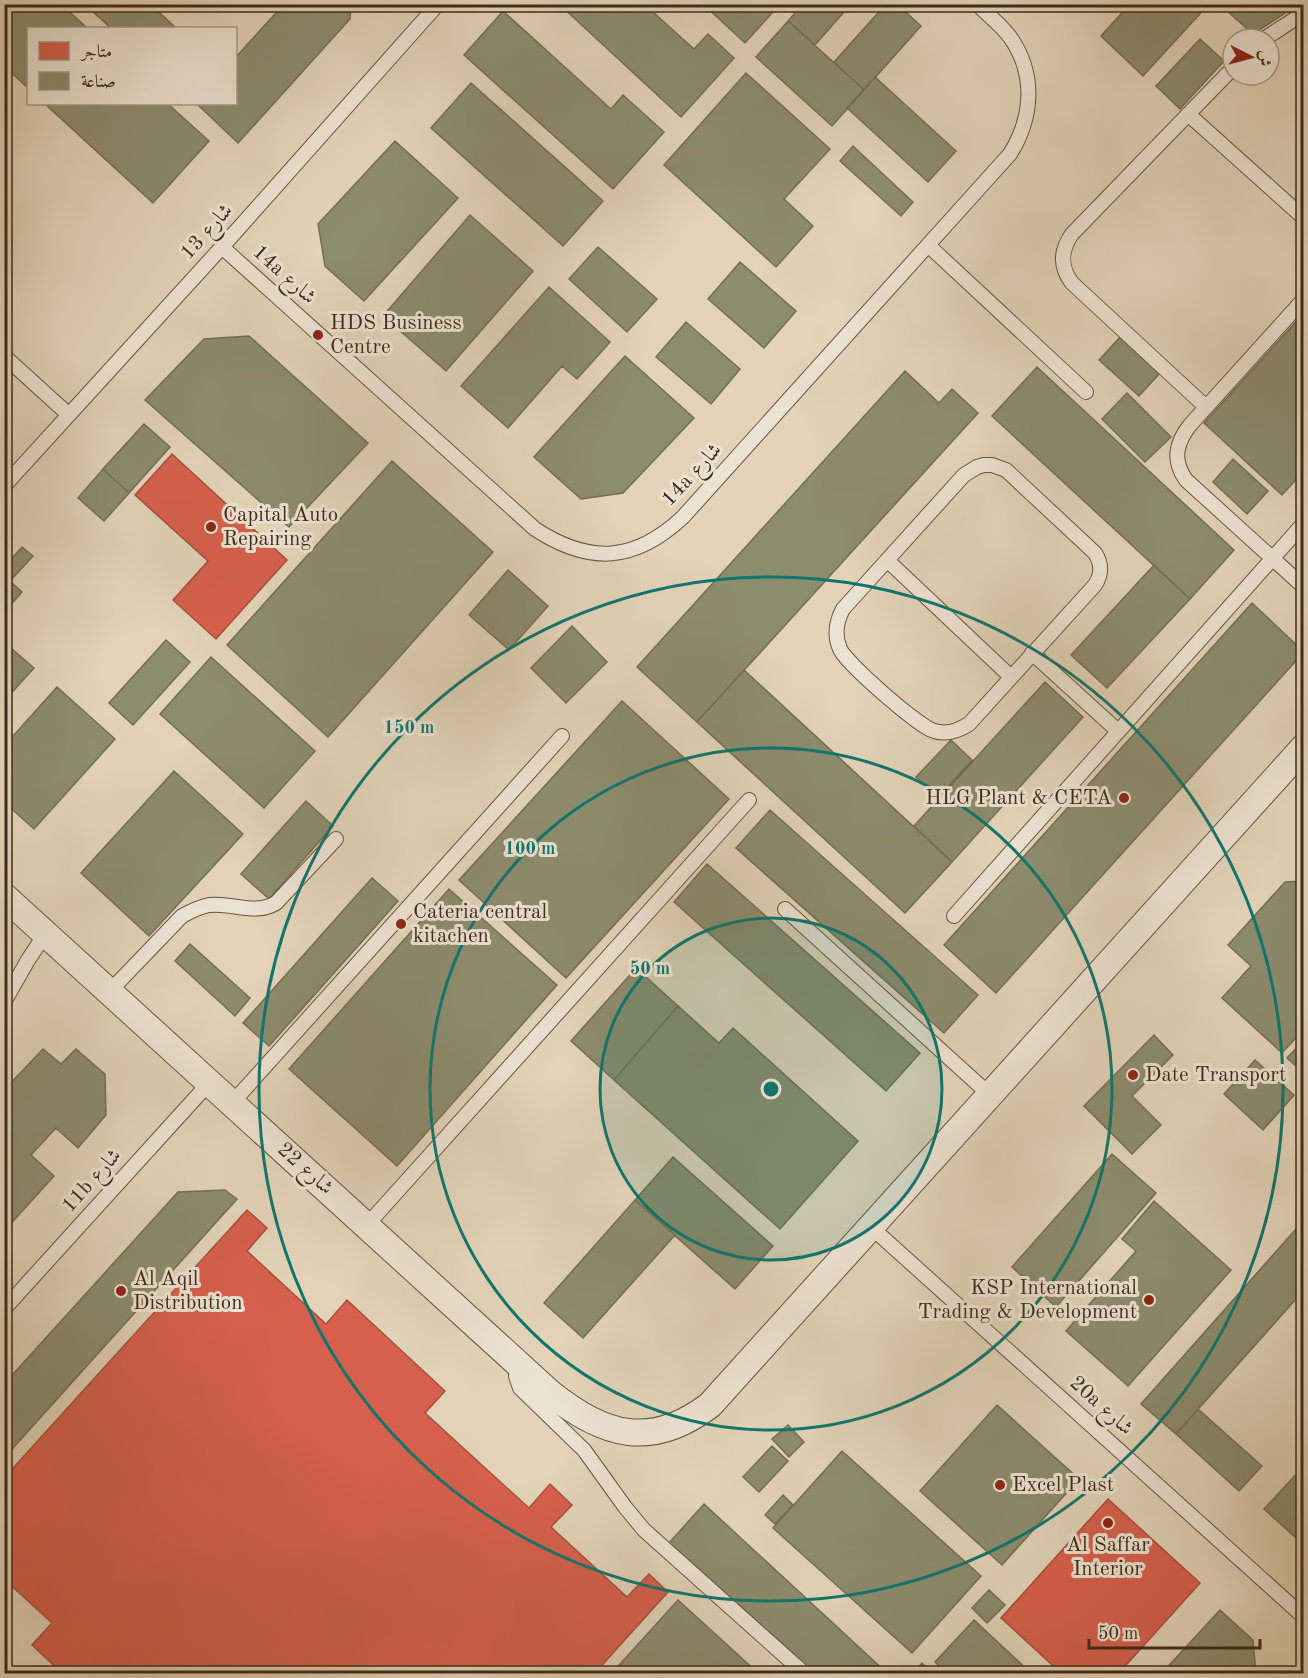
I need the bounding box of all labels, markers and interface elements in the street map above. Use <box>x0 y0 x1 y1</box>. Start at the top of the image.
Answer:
legend <box>27 27 237 105</box>
north arrow <box>1221 27 1281 87</box>
text: متاجر <box>79 43 112 62</box>
text: ش <box>1255 50 1273 67</box>
text: صناعة <box>81 73 116 91</box>
street label: شارع 13 <box>177 200 242 268</box>
street label: 14a شارع <box>244 241 320 313</box>
place label: HDS Business Centre <box>330 313 462 358</box>
marker: HDS Business Centre <box>311 328 325 342</box>
street label: 14a شارع <box>658 440 730 514</box>
place label: Capital Auto Repairing <box>223 505 338 550</box>
marker: Capital Auto Repairing <box>204 520 218 534</box>
text: 150 m <box>384 719 434 737</box>
place label: HLG Plant & CETA <box>925 788 1112 809</box>
marker: HLG Plant & CETA <box>1117 791 1131 805</box>
text: 100 m <box>505 840 555 858</box>
place label: Cateria central kitachen <box>413 902 547 947</box>
marker: Cateria central kitachen <box>394 917 408 931</box>
text: 50 m <box>630 960 670 978</box>
place label: Date Transport <box>1145 1065 1286 1086</box>
marker: Date Transport <box>1126 1068 1140 1082</box>
centre of rings <box>761 1079 781 1099</box>
street label: شارع 22 <box>269 1139 337 1204</box>
street label: 11b شارع <box>58 1145 130 1221</box>
place label: Al Aqil Distribution <box>133 1269 243 1314</box>
place label: KSP International Trading & Development <box>918 1278 1137 1323</box>
marker: Al Aqil Distribution <box>114 1284 128 1298</box>
marker: KSP International Trading & Development <box>1142 1293 1156 1307</box>
street label: 20a شارع <box>1061 1372 1137 1444</box>
place label: Excel Plast <box>1012 1475 1114 1496</box>
marker: Excel Plast <box>993 1478 1007 1492</box>
marker: Al Saffar Interior <box>1101 1516 1115 1530</box>
place label: Al Saffar Interior <box>1066 1535 1150 1580</box>
scale bar <box>1089 1612 1260 1650</box>
text: 50 m <box>1098 1625 1138 1643</box>

